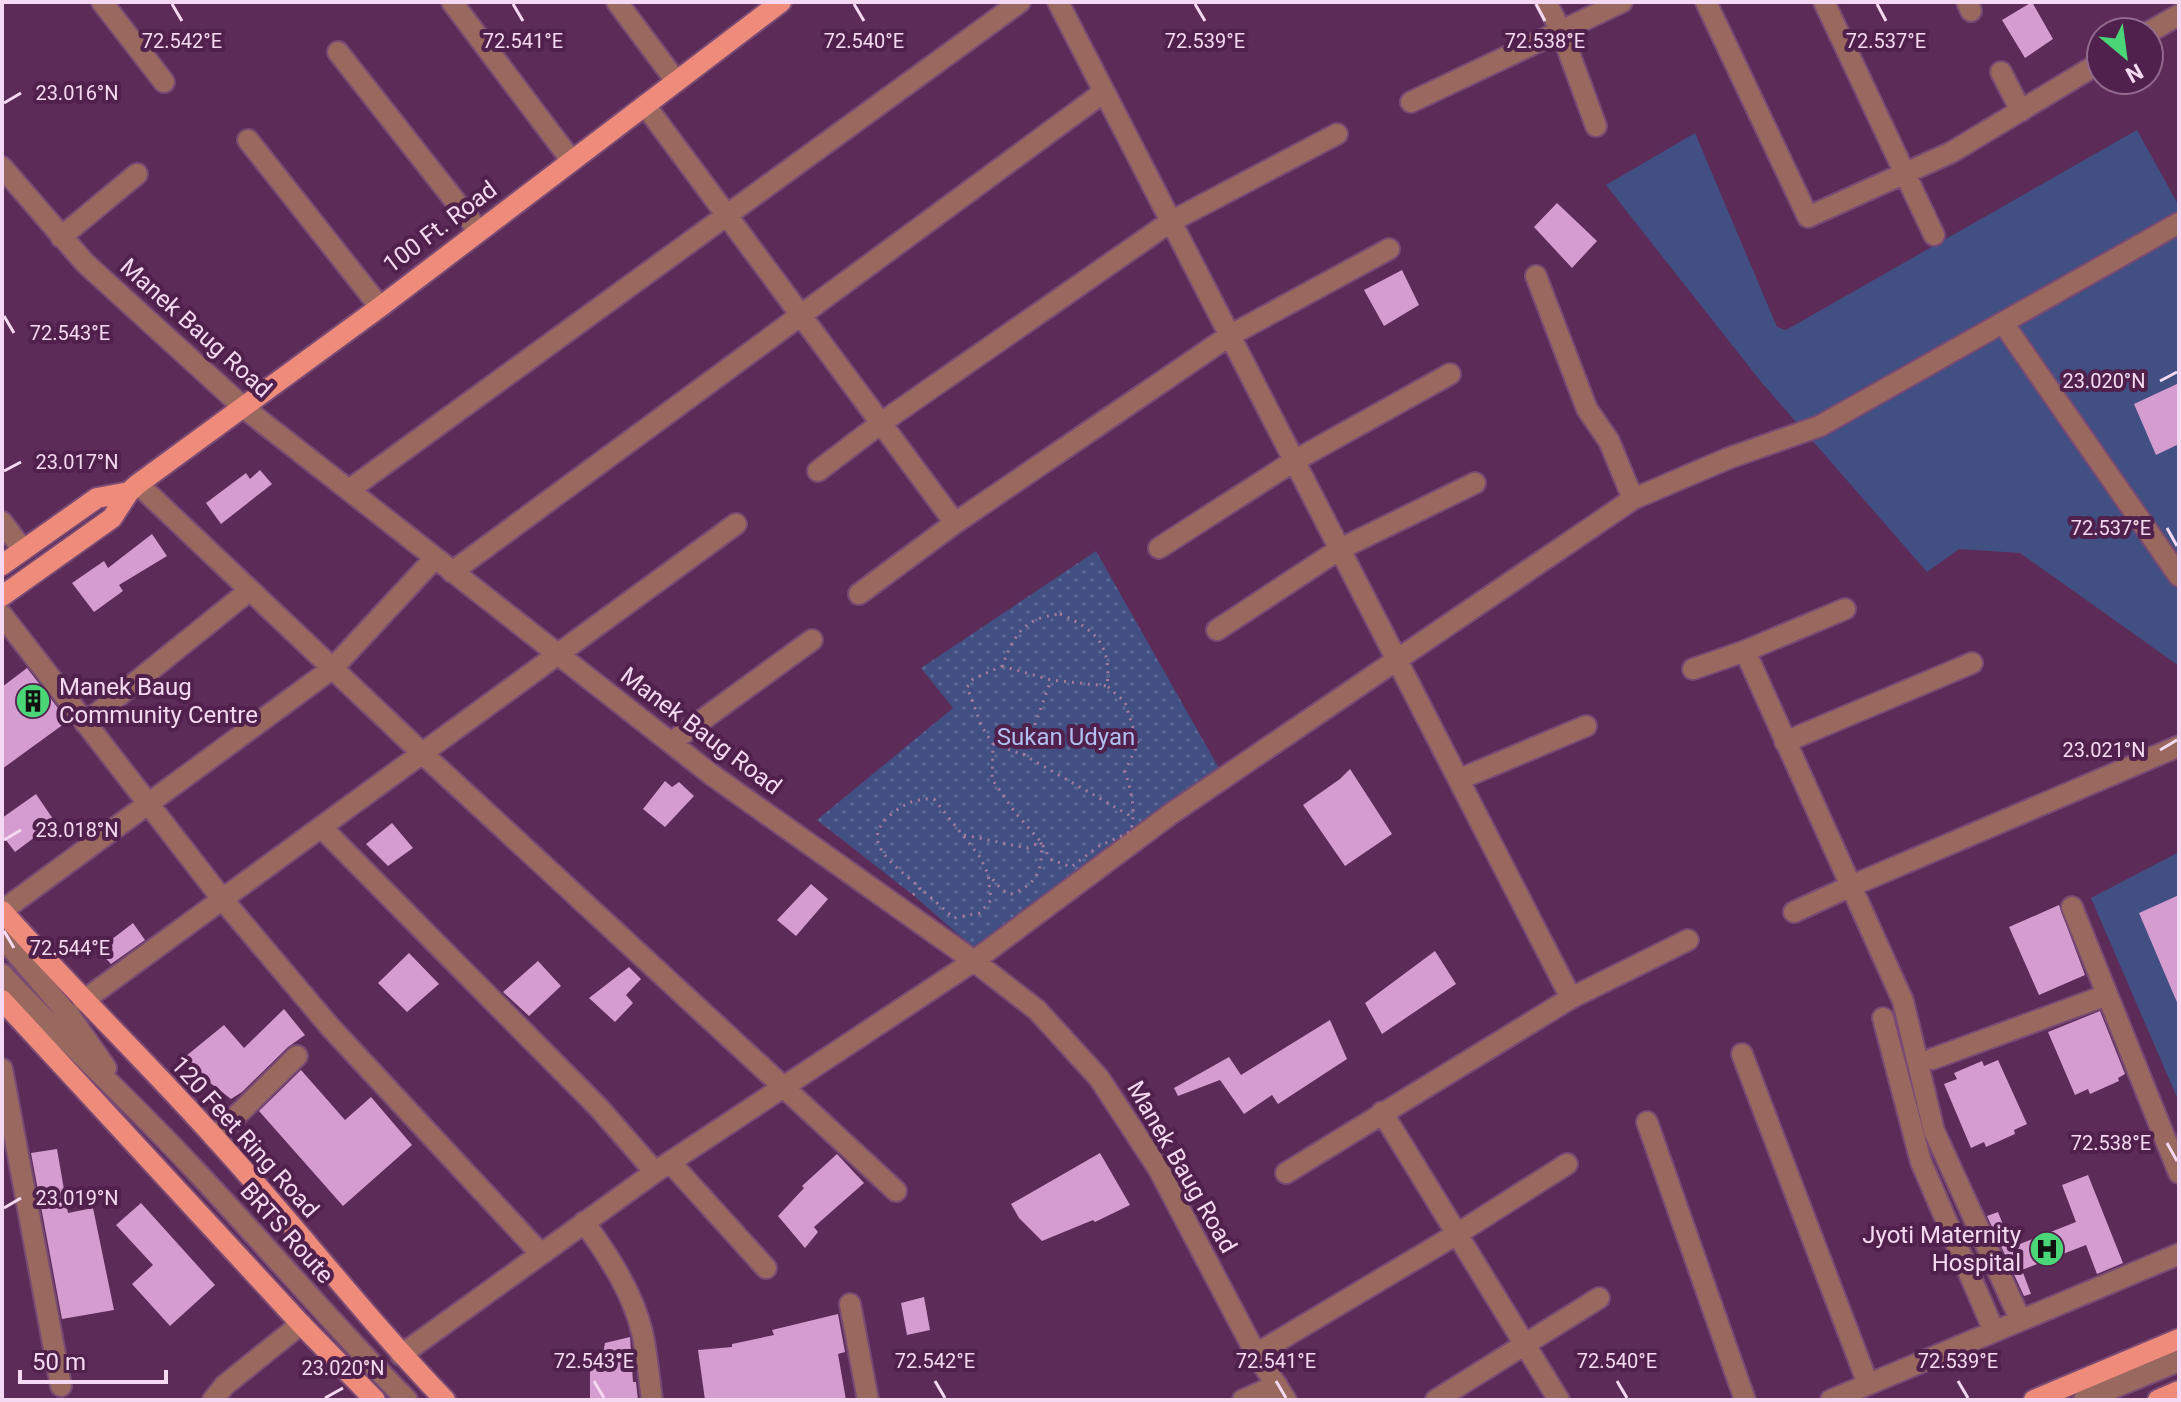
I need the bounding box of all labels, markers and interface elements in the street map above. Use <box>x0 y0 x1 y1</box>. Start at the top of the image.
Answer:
north arrow <box>2085 16 2165 96</box>
text: 72.542°E <box>142 29 222 53</box>
text: 72.541°E <box>483 29 563 53</box>
text: 72.540°E <box>824 29 904 53</box>
text: 72.539°E <box>1165 29 1245 53</box>
text: 72.538°E <box>1505 29 1585 53</box>
text: 72.537°E <box>1846 29 1926 53</box>
text: N <box>2122 58 2147 88</box>
text: 23.016°N <box>35 81 119 105</box>
street label: 100 Ft. Road <box>378 175 502 279</box>
street label: Manek Baug Road <box>115 253 277 403</box>
text: 72.543°E <box>30 321 110 345</box>
text: 23.020°N <box>2062 369 2146 393</box>
text: 23.017°N <box>35 450 119 474</box>
text: 72.537°E <box>2071 516 2151 540</box>
street label: Manek Baug Road <box>615 661 787 801</box>
place label: Manek Baug Community Centre <box>59 673 258 729</box>
building icon: Manek Baug Community Centre <box>14 682 52 720</box>
park label: Sukan Udyan <box>997 723 1135 751</box>
text: 23.021°N <box>2062 738 2146 762</box>
text: 23.018°N <box>35 818 119 842</box>
text: 72.544°E <box>30 936 110 960</box>
street label: 120 Feet Ring Road <box>165 1051 325 1223</box>
street label: Manek Baug Road <box>1121 1076 1243 1258</box>
text: 72.538°E <box>2071 1131 2151 1155</box>
street label: BRTS Route <box>235 1177 339 1289</box>
text: 23.019°N <box>35 1186 119 1210</box>
place label: Jyoti Maternity Hospital <box>1862 1221 2022 1277</box>
hospital icon: Jyoti Maternity Hospital <box>2028 1230 2066 1268</box>
scale bar <box>20 1334 166 1384</box>
text: 50 m <box>32 1348 86 1376</box>
text: 72.543°E <box>554 1349 634 1373</box>
text: 72.542°E <box>895 1349 975 1373</box>
text: 72.541°E <box>1236 1349 1316 1373</box>
text: 72.540°E <box>1577 1349 1657 1373</box>
text: 72.539°E <box>1918 1349 1998 1373</box>
text: 23.020°N <box>301 1356 385 1380</box>

